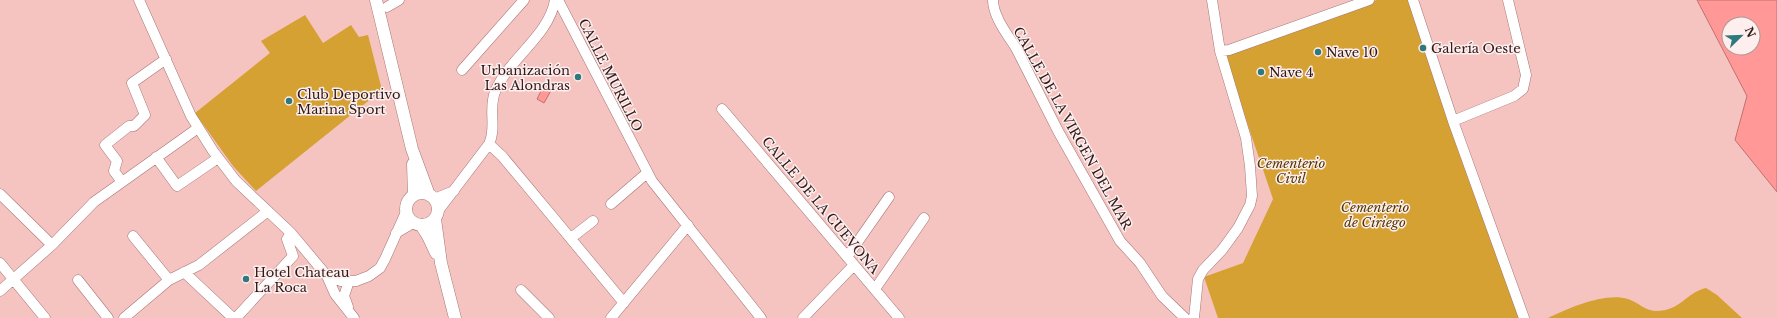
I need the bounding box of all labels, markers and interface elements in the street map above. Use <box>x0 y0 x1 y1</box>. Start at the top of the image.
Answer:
street label: CALLE MURILLO <box>575 16 646 135</box>
north arrow <box>1721 16 1761 56</box>
street label: CALLE DE LA VIRGEN DEL MAR <box>1010 24 1136 233</box>
text: N <box>1742 25 1759 40</box>
place label: Galería Oeste <box>1431 40 1521 57</box>
marker: Galería Oeste <box>1418 43 1428 53</box>
place label: Nave 10 <box>1326 44 1378 61</box>
marker: Nave 10 <box>1313 47 1323 57</box>
place label: Urbanización Las Alondras <box>481 62 570 94</box>
place label: Nave 4 <box>1269 64 1314 81</box>
marker: Nave 4 <box>1256 67 1266 77</box>
marker: Urbanización Las Alondras <box>573 72 583 82</box>
place label: Club Deportivo Marina Sport <box>297 86 401 118</box>
marker: Club Deportivo Marina Sport <box>284 96 294 106</box>
street label: CALLE DE LA CUEVONA <box>758 133 884 278</box>
park label: Cementerio Civil <box>1257 155 1326 187</box>
park label: Cementerio de Ciriego <box>1341 199 1410 231</box>
place label: Hotel Chateau La Roca <box>254 264 350 296</box>
marker: Hotel Chateau La Roca <box>241 274 251 284</box>

